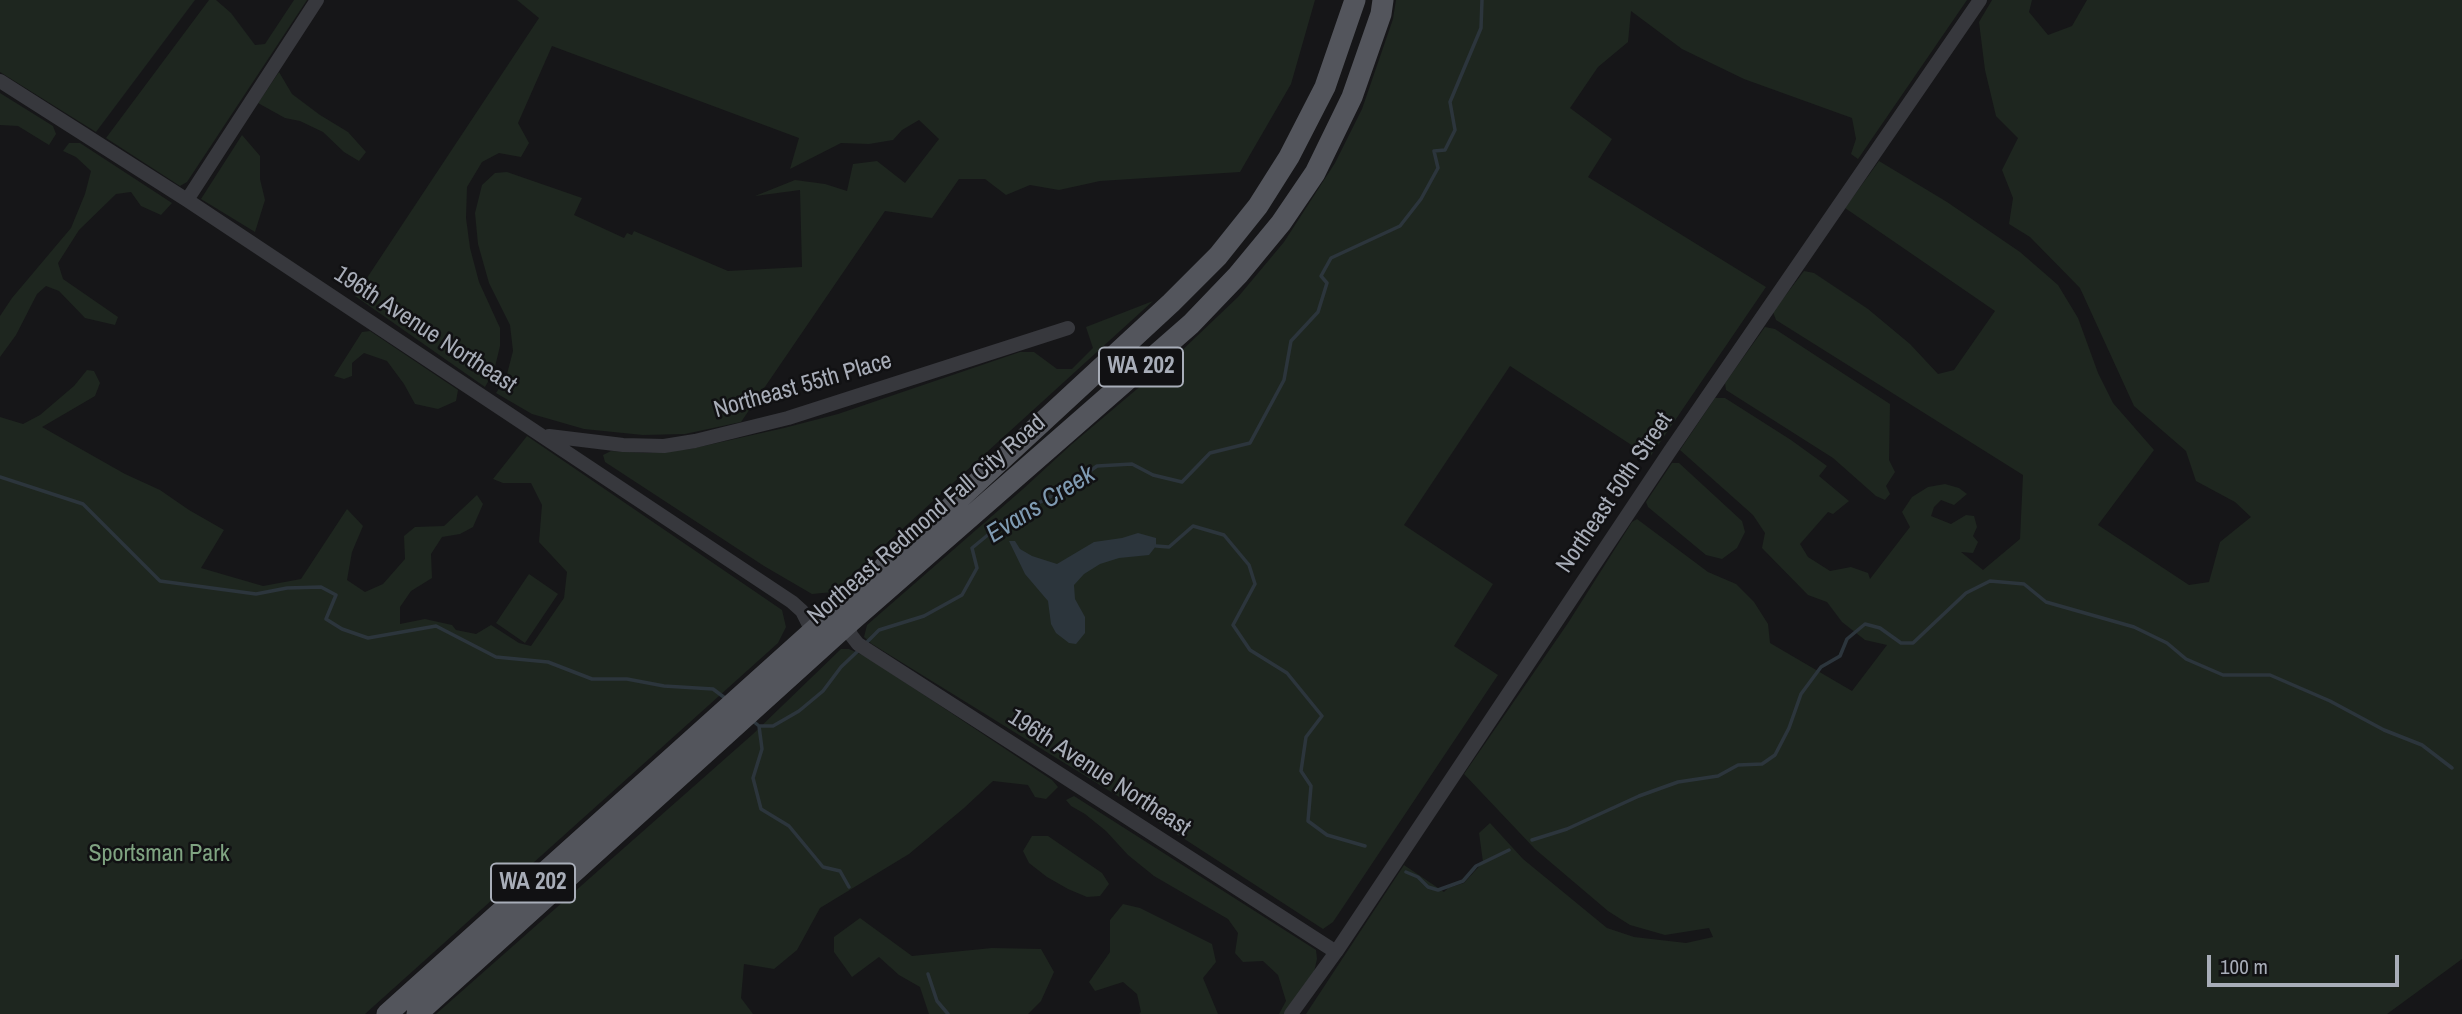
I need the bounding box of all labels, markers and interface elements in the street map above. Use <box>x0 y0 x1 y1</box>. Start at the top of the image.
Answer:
street label: 196th Avenue Northeast <box>328 260 522 400</box>
street label: Northeast 55th Place <box>711 347 895 425</box>
road number: WA 202 <box>1099 348 1183 386</box>
street label: Northeast 50th Street <box>1551 407 1679 579</box>
street label: Northeast Redmond Fall City Road <box>802 409 1052 631</box>
water label: Evans Creek <box>981 459 1101 551</box>
street label: 196th Avenue Northeast <box>1002 703 1196 843</box>
park label: Sportsman Park <box>88 841 230 869</box>
road number: WA 202 <box>491 863 575 902</box>
scale bar <box>2210 940 2402 984</box>
text: 100 m <box>2220 952 2268 981</box>

